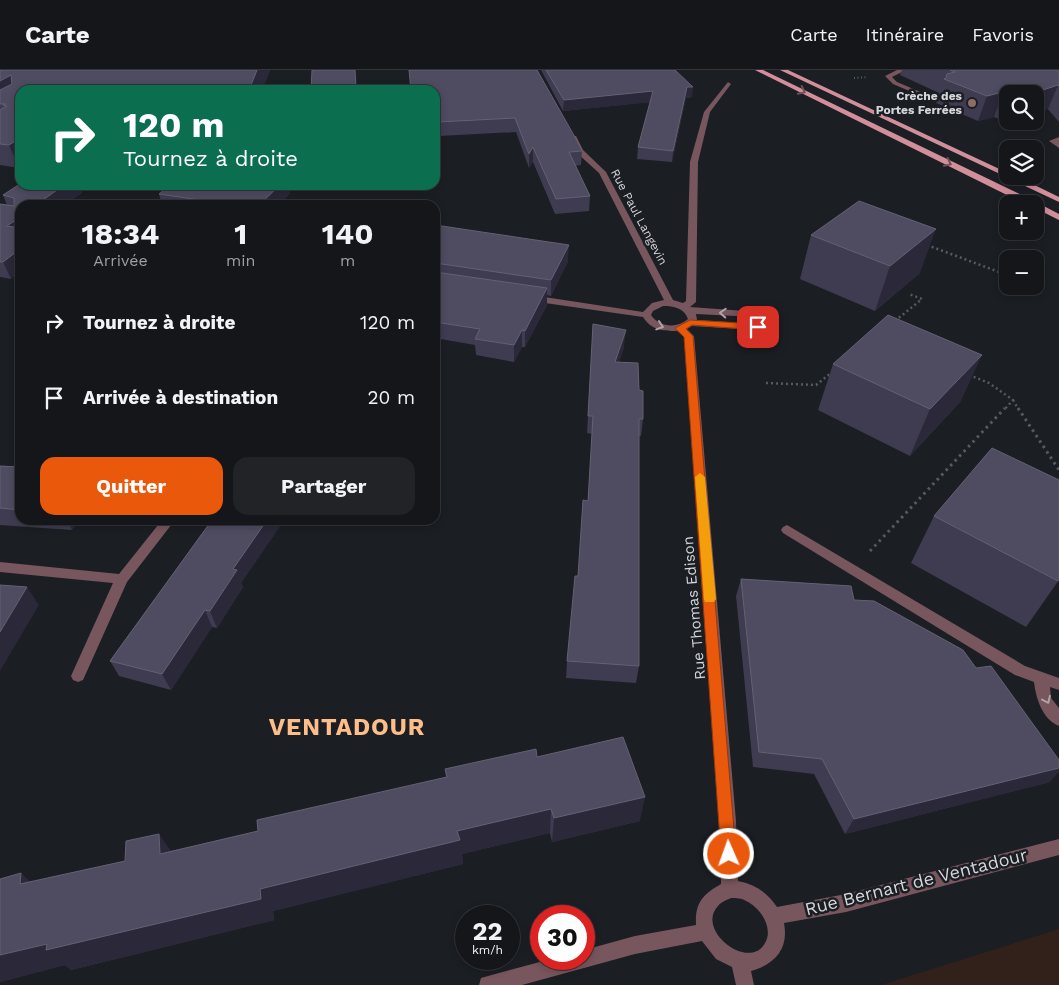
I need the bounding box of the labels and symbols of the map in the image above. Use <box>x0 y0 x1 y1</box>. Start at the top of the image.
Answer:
one-way arrow <box>797 85 806 96</box>
place label: Crèche des Portes Ferrées <box>876 89 963 117</box>
marker: Crèche des Portes Ferrées <box>966 97 978 109</box>
one-way arrow <box>943 157 952 167</box>
street label: Rue Paul Langevin <box>608 167 670 267</box>
pin <box>737 306 779 348</box>
one-way arrow <box>719 307 727 318</box>
one-way arrow <box>656 320 664 330</box>
street label: Rue Thomas Edison <box>679 535 709 681</box>
one-way arrow <box>1040 695 1051 704</box>
district label: VENTADOUR <box>269 713 425 741</box>
position arrow <box>702 827 754 879</box>
street label: Rue Bernart de Ventadour <box>803 844 1029 919</box>
speed limit sign: 30 <box>530 905 595 970</box>

